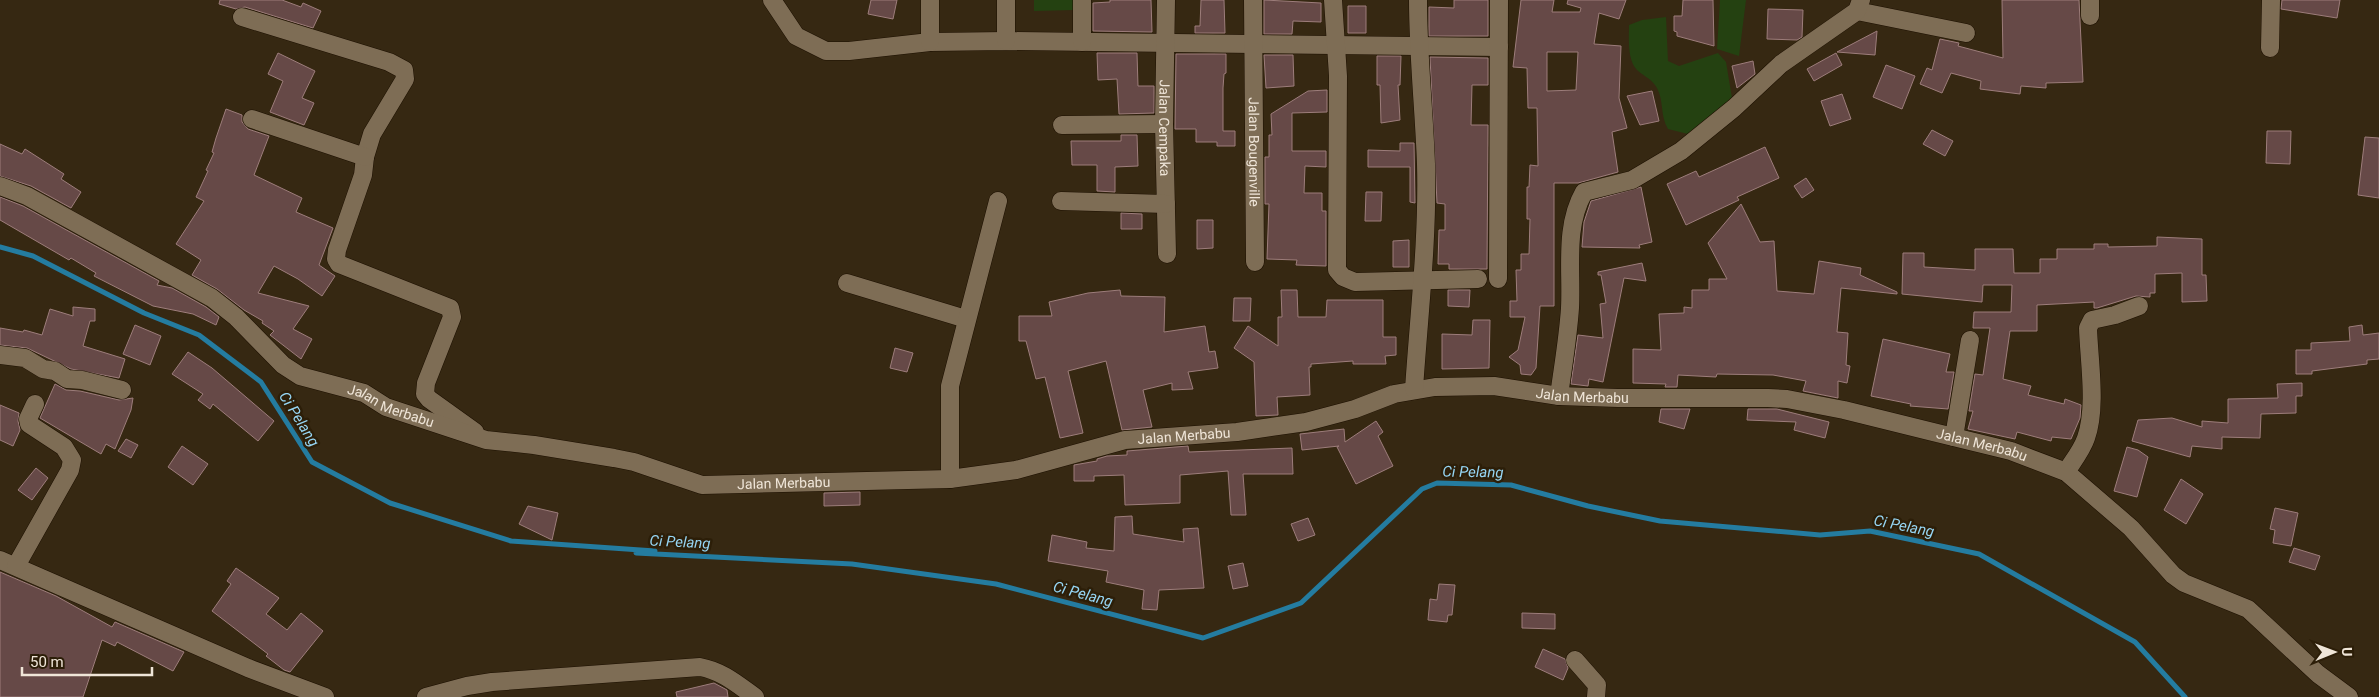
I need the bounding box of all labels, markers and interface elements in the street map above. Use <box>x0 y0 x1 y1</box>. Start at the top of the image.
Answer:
street label: Jalan Cempaka <box>1156 80 1173 176</box>
street label: Jalan Bougenville <box>1246 97 1263 207</box>
street label: Jalan Merbabu <box>346 381 436 430</box>
street label: Jalan Merbabu <box>1535 385 1629 406</box>
water label: Ci Pelang <box>275 388 323 450</box>
street label: Jalan Merbabu <box>1137 424 1231 447</box>
street label: Jalan Merbabu <box>1935 425 2029 464</box>
water label: Ci Pelang <box>1442 462 1504 482</box>
street label: Jalan Merbabu <box>737 474 831 492</box>
water label: Ci Pelang <box>1872 511 1936 541</box>
water label: Ci Pelang <box>649 531 711 553</box>
water label: Ci Pelang <box>1051 577 1115 611</box>
north arrow <box>2309 627 2359 677</box>
scale bar <box>22 644 152 676</box>
text: U <box>2339 647 2355 657</box>
text: 50 m <box>30 653 64 671</box>

